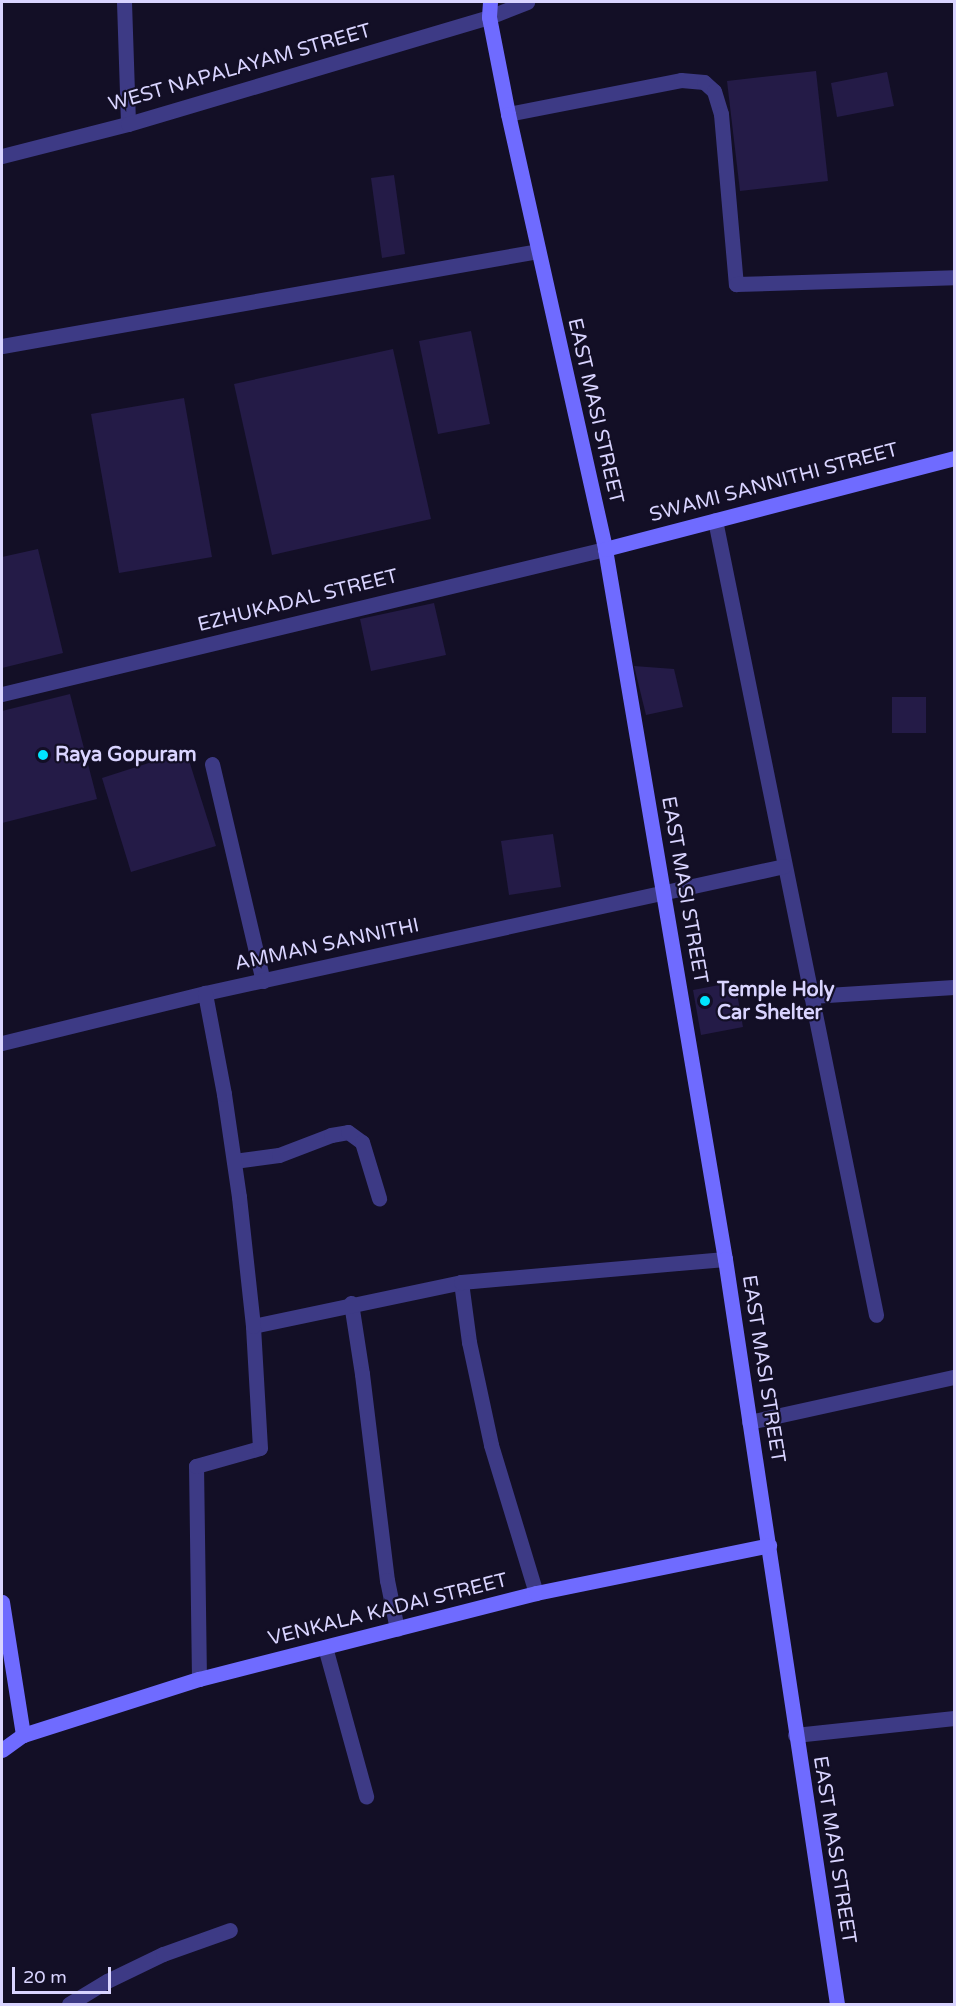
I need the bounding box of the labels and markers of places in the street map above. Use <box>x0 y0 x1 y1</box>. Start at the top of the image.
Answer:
place label: Raya Gopuram <box>55 743 197 767</box>
marker: Raya Gopuram <box>36 748 50 762</box>
place label: Temple Holy Car Shelter <box>717 978 834 1025</box>
marker: Temple Holy Car Shelter <box>698 994 712 1008</box>

